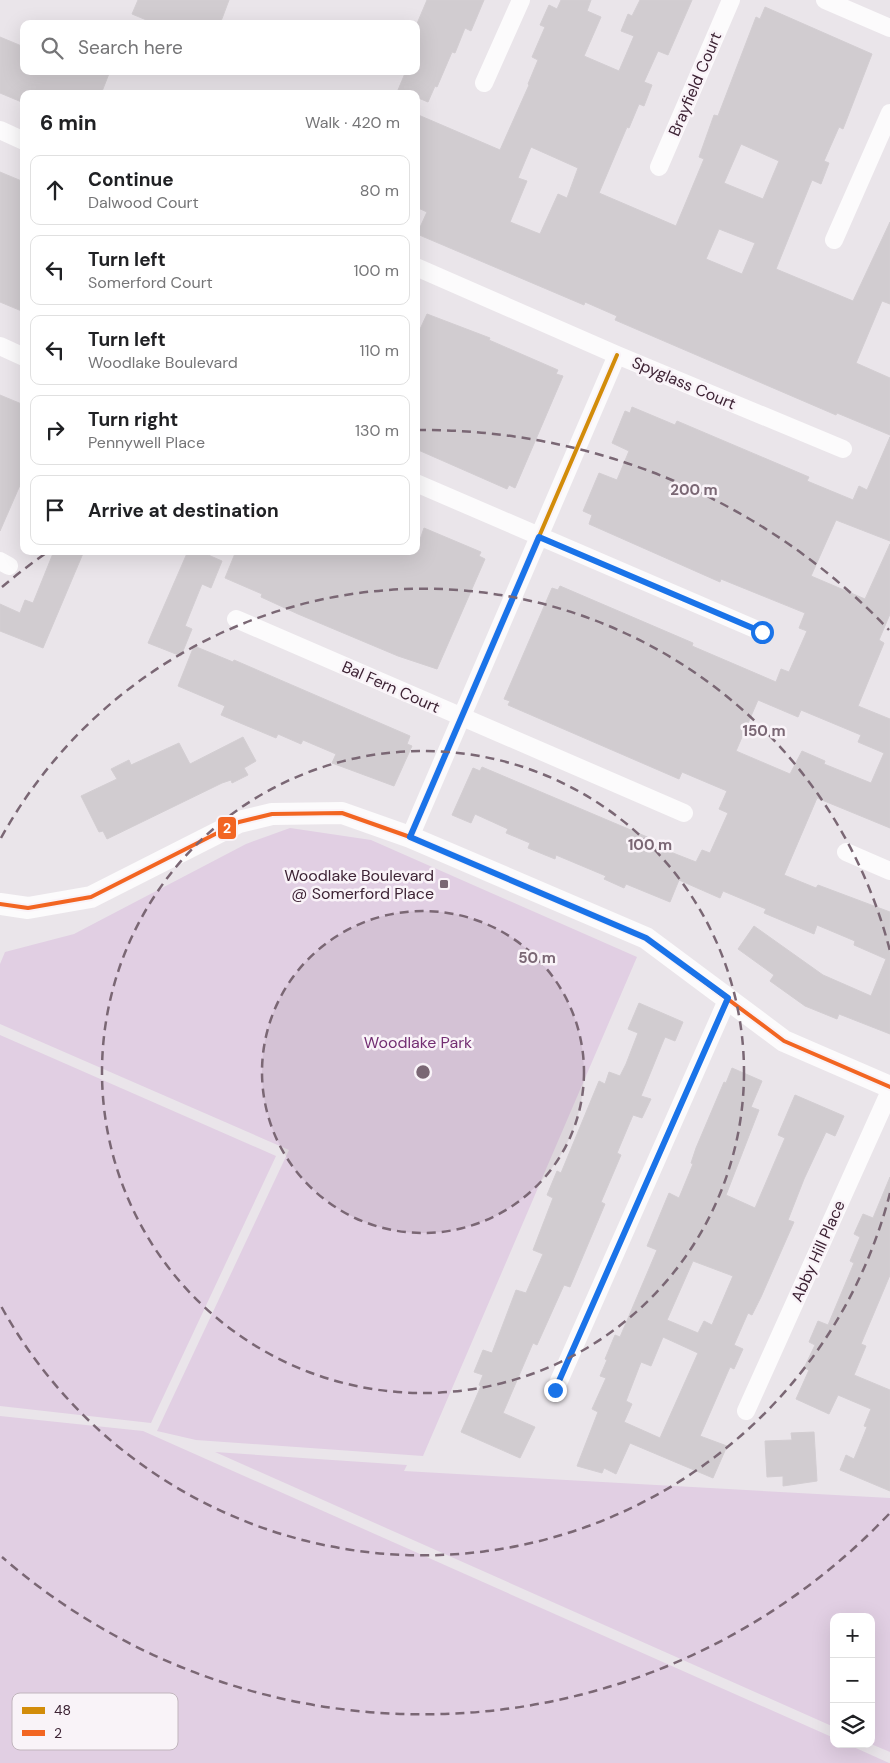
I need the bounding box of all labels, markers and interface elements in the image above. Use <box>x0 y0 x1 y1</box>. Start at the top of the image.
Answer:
search box <box>20 20 420 75</box>
street label: Brayfield Court <box>664 29 726 139</box>
icon: search <box>38 34 66 62</box>
text: Search here <box>78 35 183 60</box>
text: 6 min <box>40 109 97 137</box>
text: Walk · 420 m <box>305 112 400 133</box>
text: Continue <box>88 167 174 192</box>
icon: ahead <box>41 176 69 204</box>
text: 80 m <box>360 180 399 201</box>
text: Dalwood Court <box>88 192 199 213</box>
text: Turn left <box>88 247 166 272</box>
icon: left <box>41 256 69 284</box>
text: 100 m <box>354 260 399 281</box>
text: Somerford Court <box>88 272 213 293</box>
text: Turn left <box>88 327 166 352</box>
icon: left <box>41 336 69 364</box>
text: 110 m <box>360 340 399 361</box>
text: Woodlake Boulevard <box>88 352 238 373</box>
street label: Spyglass Court <box>629 352 739 414</box>
text: Turn right <box>88 407 178 432</box>
icon: right <box>41 416 69 444</box>
text: 130 m <box>355 420 399 441</box>
text: Pennywell Place <box>88 432 205 453</box>
text: 200 m <box>670 480 718 500</box>
icon: arrive <box>41 496 69 524</box>
text: Arrive at destination <box>88 498 279 523</box>
route start <box>751 621 774 644</box>
street label: Bal Fern Court <box>339 656 443 718</box>
text: 150 m <box>743 721 786 741</box>
line badge: 2 <box>217 816 237 840</box>
text: 2 <box>223 819 231 837</box>
text: 100 m <box>628 835 672 855</box>
place label: Woodlake Boulevard @ Somerford Place <box>284 865 434 904</box>
marker: Woodlake Boulevard @ Somerford Place <box>438 878 450 890</box>
text: 50 m <box>518 948 556 968</box>
park label: Woodlake Park <box>364 1032 472 1053</box>
centre of rings <box>414 1063 432 1081</box>
street label: Abby Hill Place <box>786 1197 850 1305</box>
route end <box>544 1379 567 1402</box>
map controls <box>830 1613 875 1748</box>
button: + <box>830 1613 875 1658</box>
button: − <box>830 1658 875 1703</box>
legend <box>12 1693 178 1750</box>
text: 48 <box>54 1701 71 1719</box>
button: layers <box>830 1703 875 1748</box>
text: 2 <box>54 1724 62 1742</box>

